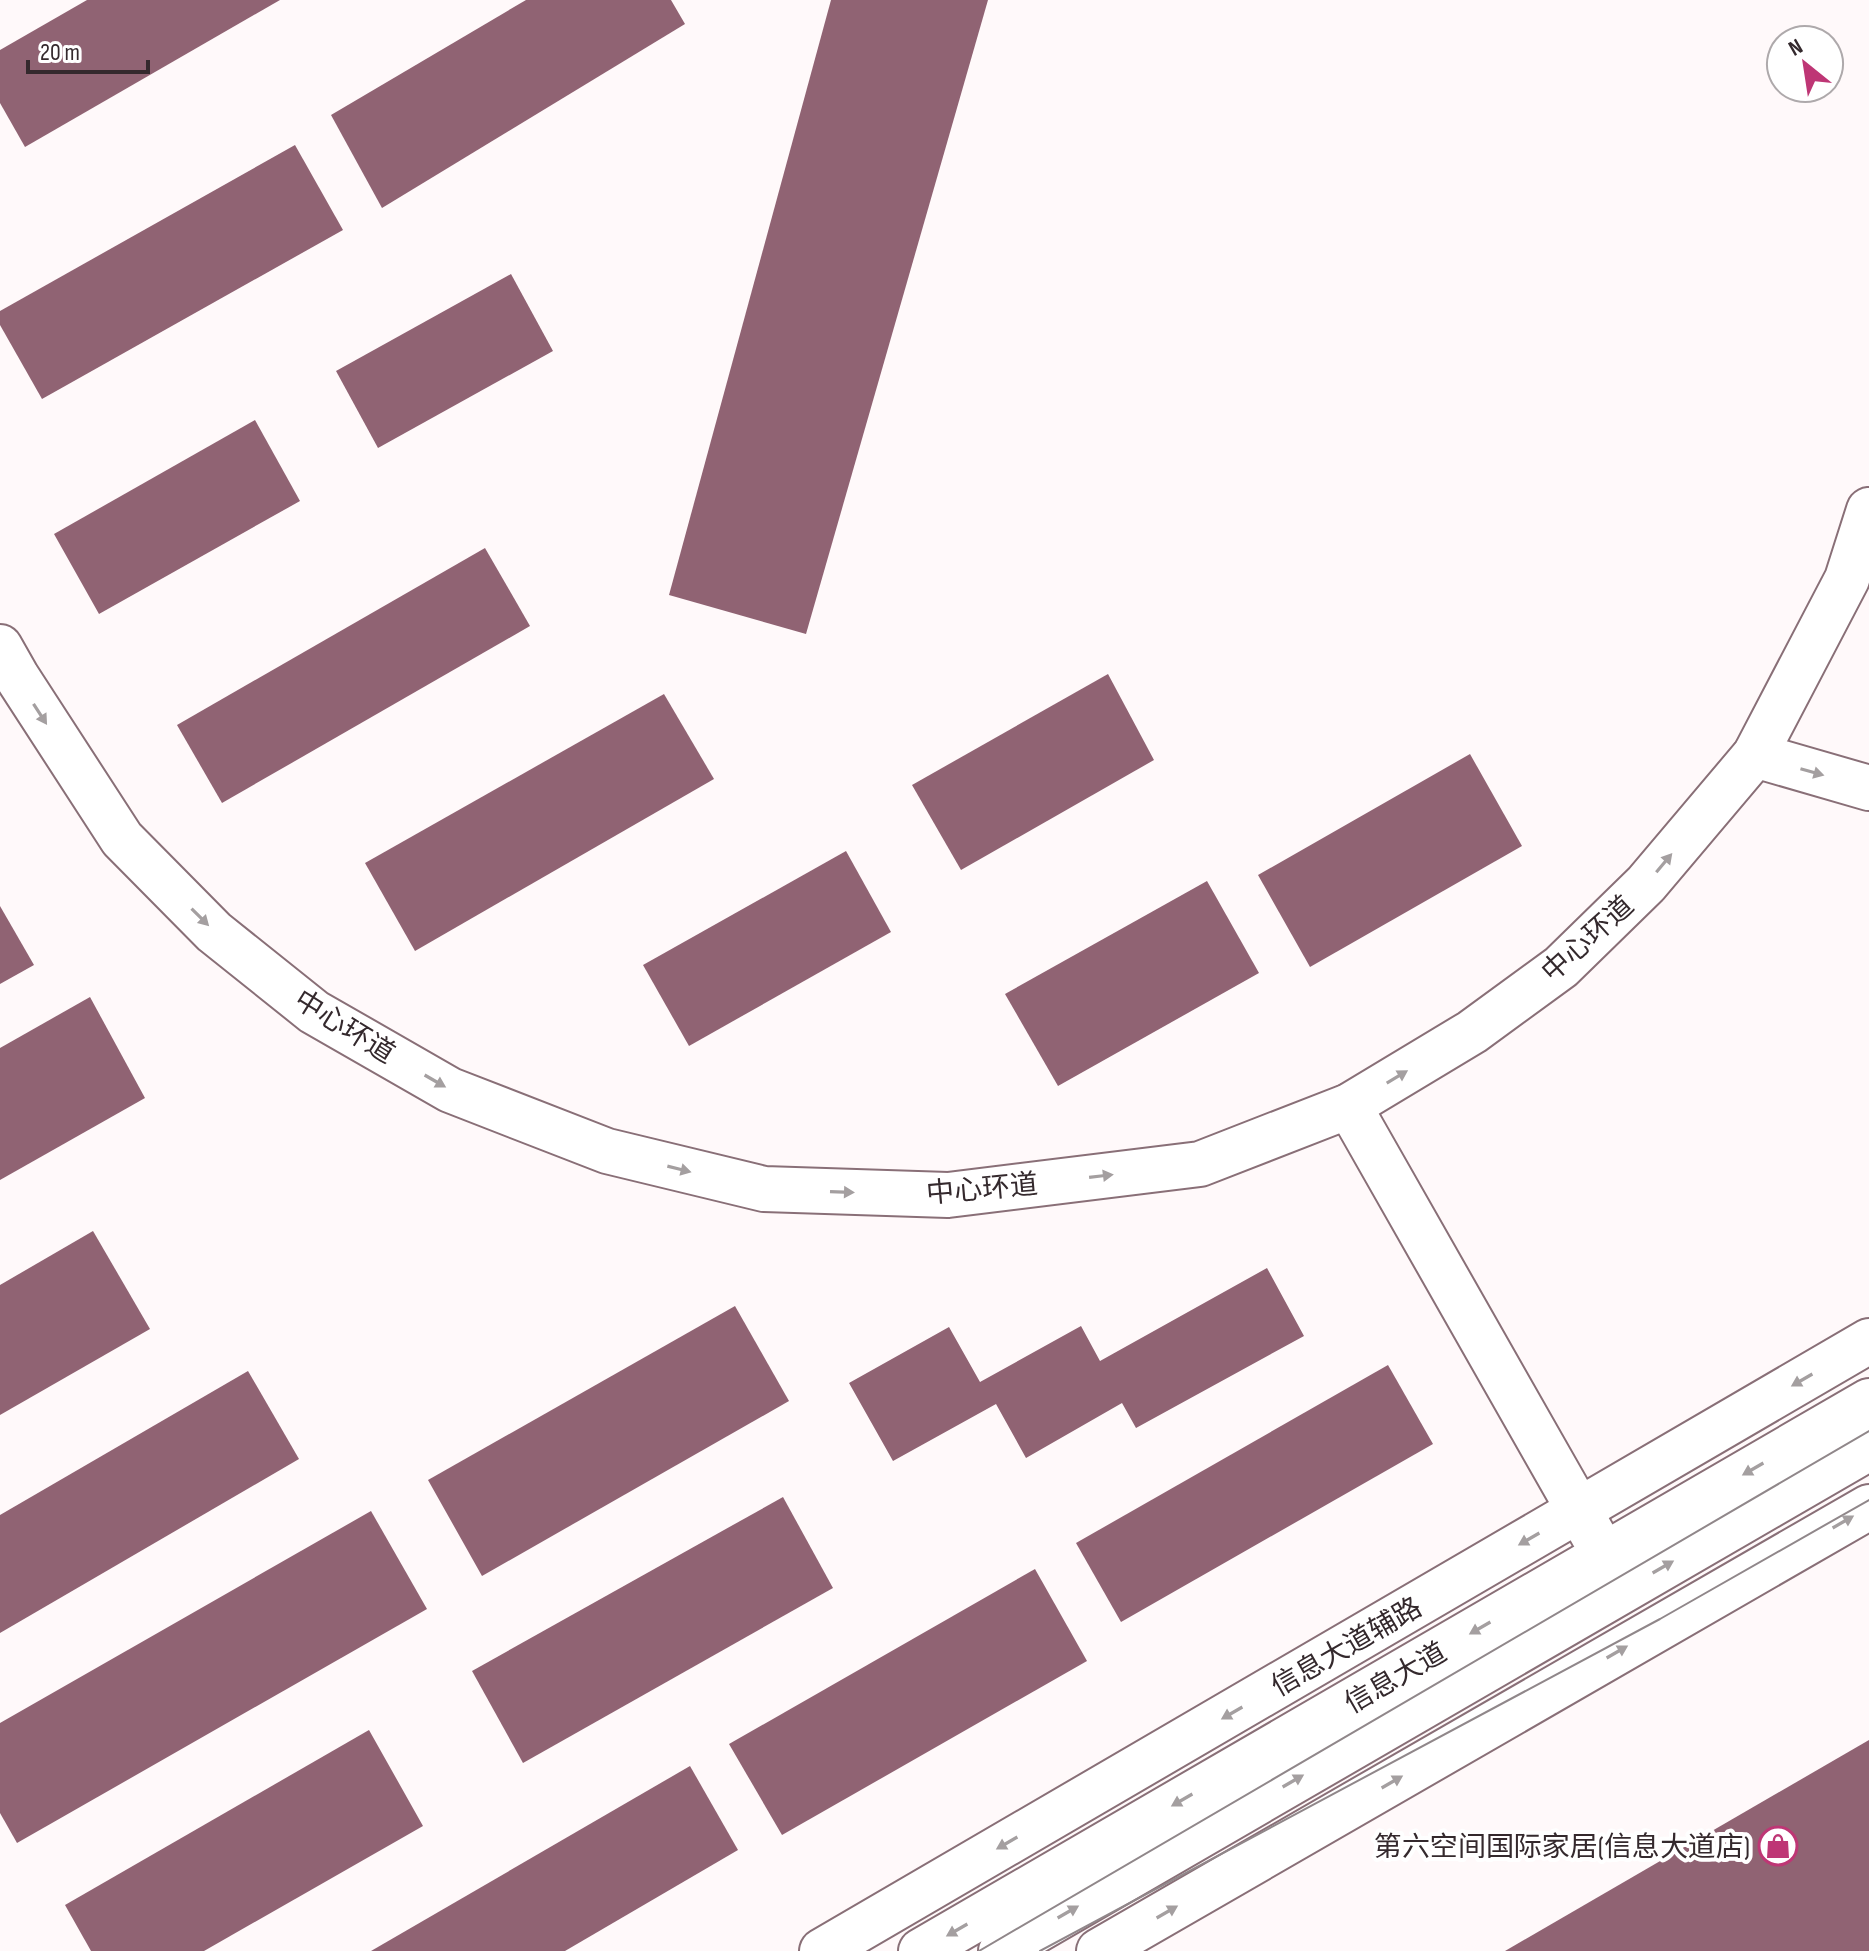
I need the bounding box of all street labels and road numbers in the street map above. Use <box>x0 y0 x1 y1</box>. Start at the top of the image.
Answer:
street label: 中心环道 <box>1535 889 1641 989</box>
street label: 中心环道 <box>288 984 400 1071</box>
street label: 中心环道 <box>925 1168 1039 1211</box>
street label: 信息大道辅路 <box>1265 1589 1427 1703</box>
street label: 信息大道 <box>1338 1634 1452 1720</box>

